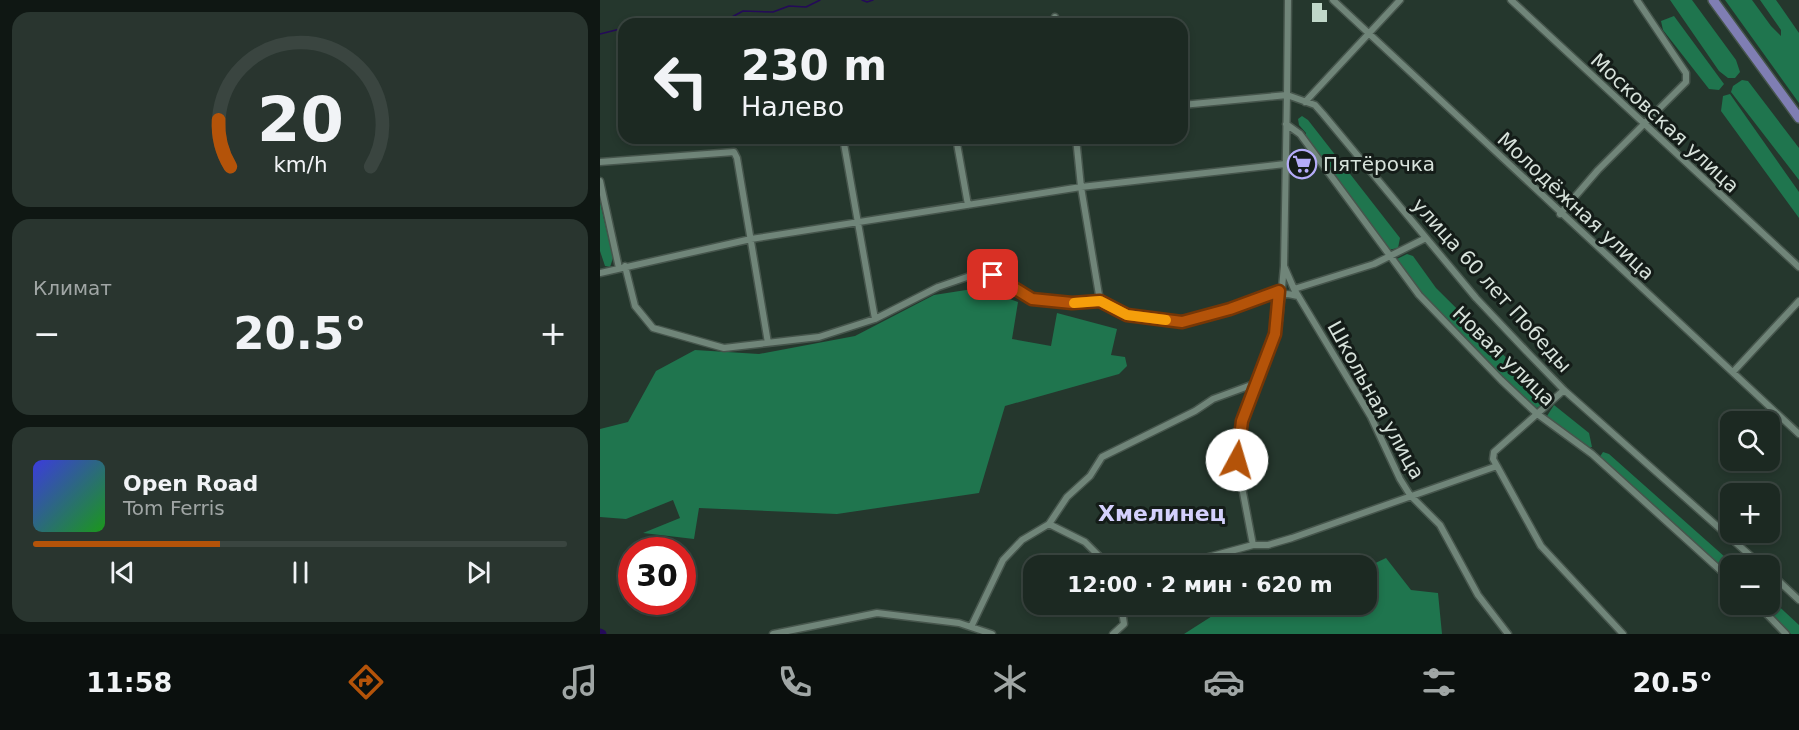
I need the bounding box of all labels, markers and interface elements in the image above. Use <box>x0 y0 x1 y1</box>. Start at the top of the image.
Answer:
text: 230 m <box>741 41 887 90</box>
icon: left <box>642 42 720 120</box>
street label: Московская улица <box>1586 48 1744 198</box>
text: 20 <box>257 83 343 156</box>
text: Налево <box>741 91 844 122</box>
street label: Молодёжная улица <box>1493 127 1659 285</box>
supermarket icon: Пятёрочка <box>1286 148 1318 180</box>
text: km/h <box>273 152 327 177</box>
place label: Пятёрочка <box>1323 152 1435 176</box>
street label: улица 60 лет Победы <box>1407 193 1577 377</box>
pin <box>967 249 1018 300</box>
icon: arrive <box>976 258 1009 291</box>
text: Климат <box>33 276 112 300</box>
street label: Новая улица <box>1448 301 1560 411</box>
text: 20.5° <box>233 307 367 360</box>
text: − <box>33 314 61 353</box>
text: + <box>539 314 567 353</box>
street label: Школьная улица <box>1322 317 1430 483</box>
map controls <box>1720 411 1780 615</box>
button: search <box>1720 411 1780 471</box>
position arrow <box>1205 428 1269 492</box>
text: Open Road <box>123 471 258 496</box>
button: + <box>1720 483 1780 543</box>
text: Tom Ferris <box>123 496 225 520</box>
district label: Хмелинец <box>1098 501 1226 526</box>
speed limit sign: 30 <box>618 537 696 615</box>
button: − <box>1720 555 1780 615</box>
icon: previous <box>106 556 139 589</box>
icon: pause <box>284 556 317 589</box>
icon: next <box>462 556 495 589</box>
text: 12:00 · 2 мин · 620 m <box>1067 572 1333 597</box>
icon: directions <box>345 661 387 703</box>
icon: music <box>559 661 601 703</box>
icon: phone <box>774 661 816 703</box>
icon: climate <box>989 661 1031 703</box>
icon: car <box>1203 661 1245 703</box>
icon: filters <box>1418 661 1460 703</box>
text: 11:58 <box>86 667 172 698</box>
text: 20.5° <box>1633 667 1713 698</box>

